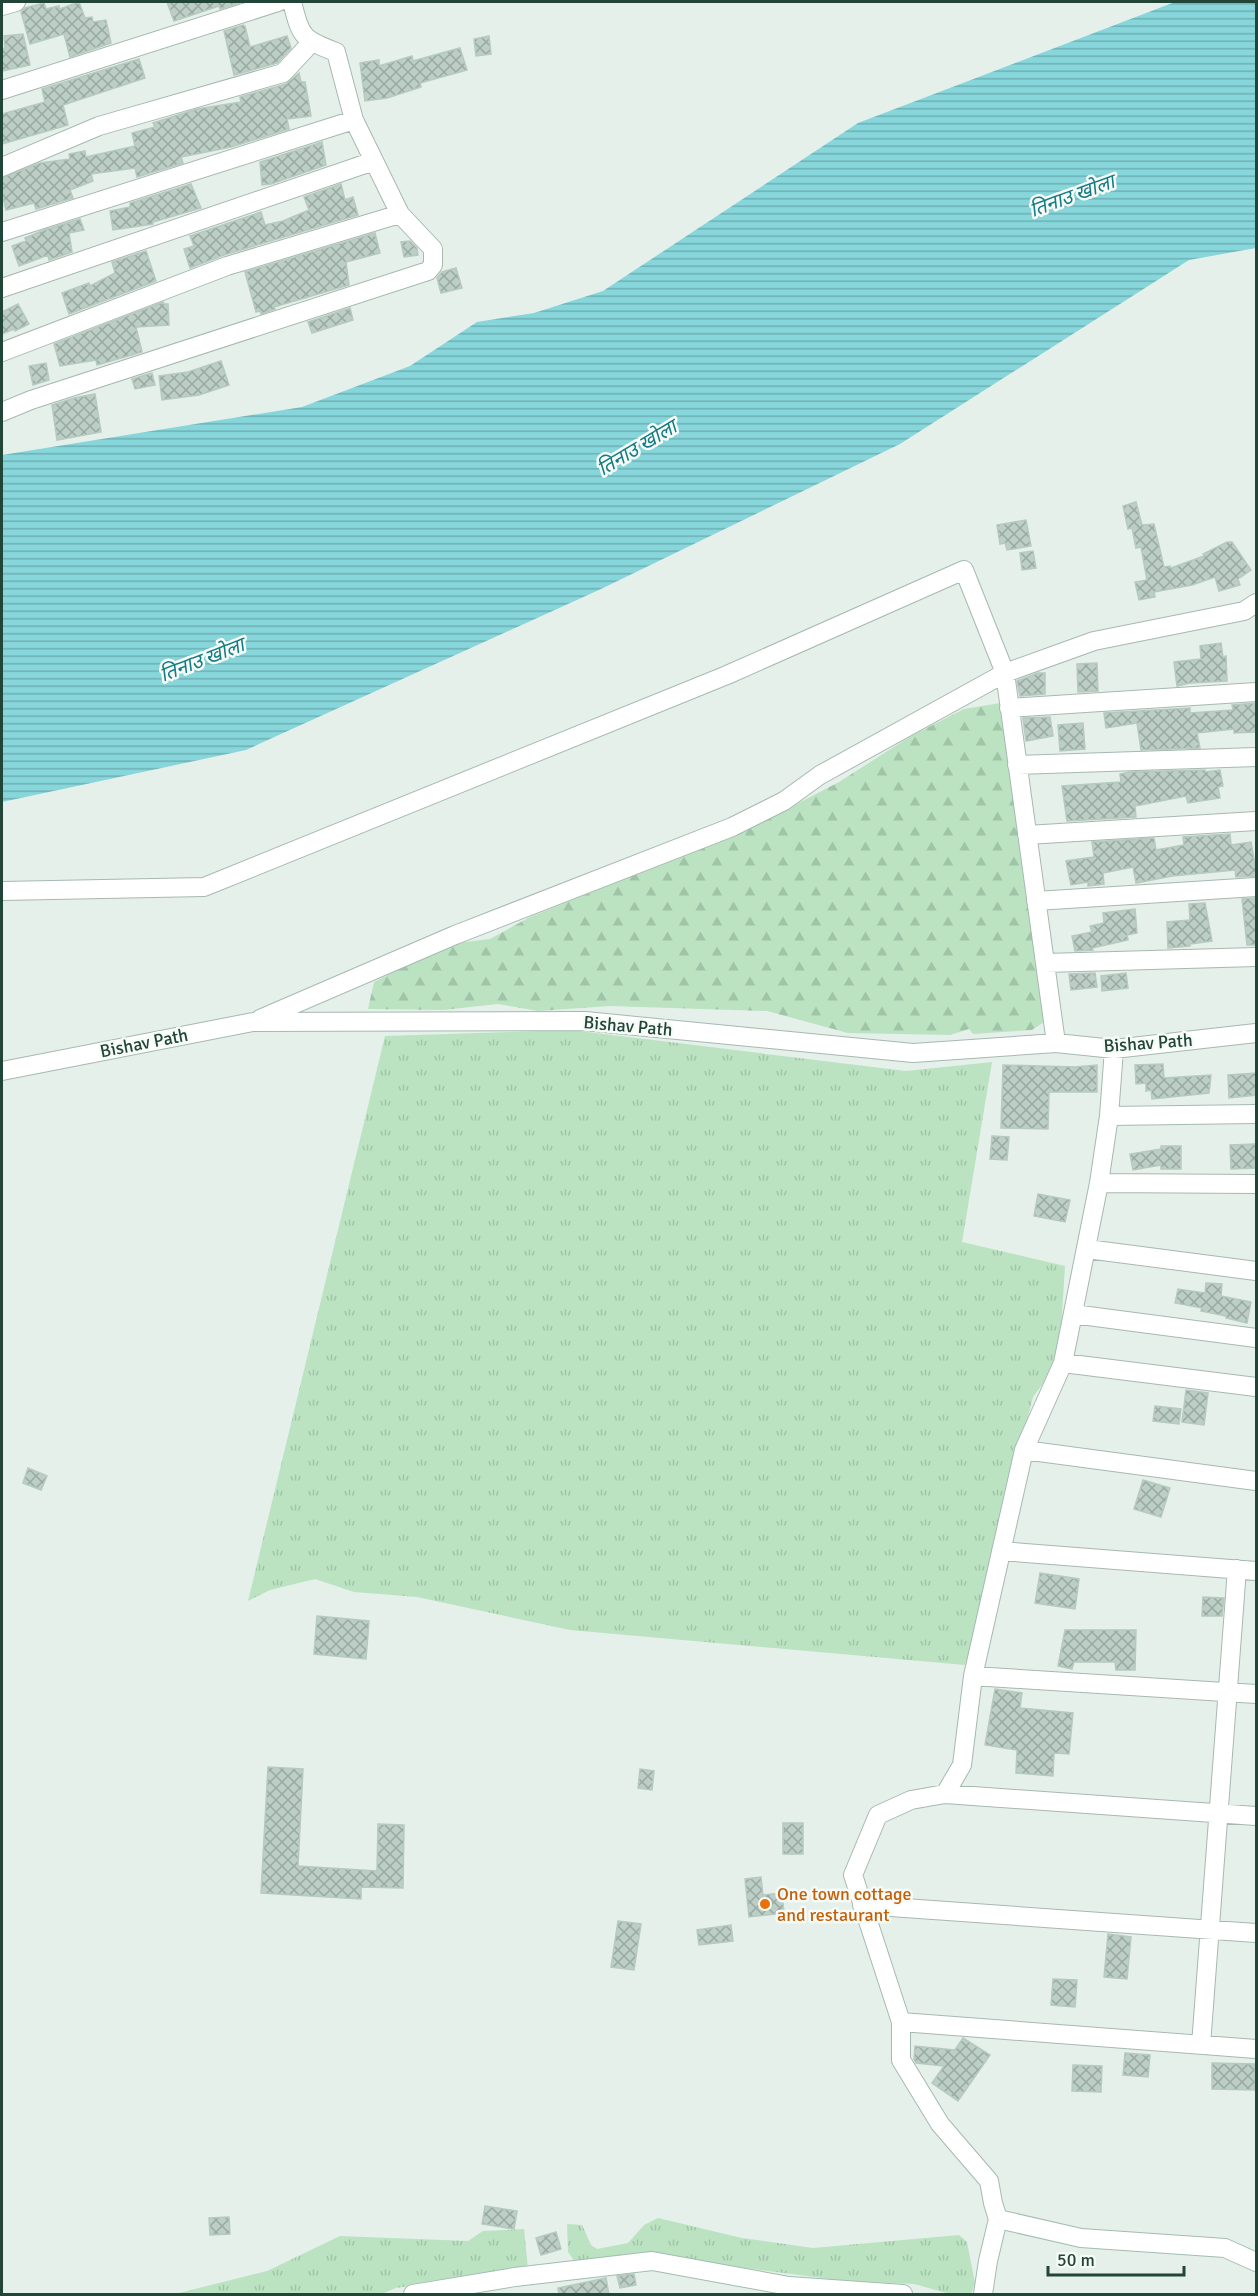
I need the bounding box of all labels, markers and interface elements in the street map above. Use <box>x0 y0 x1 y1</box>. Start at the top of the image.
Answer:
water label: तिनाउ खोला <box>1026 168 1121 223</box>
water label: तिनाउ खोला <box>593 413 685 482</box>
water label: तिनाउ खोला <box>156 631 251 688</box>
street label: Bishav Path <box>583 1011 673 1041</box>
street label: Bishav Path <box>98 1024 190 1062</box>
street label: Bishav Path <box>1103 1029 1193 1057</box>
place label: One town cottage and restaurant <box>777 1883 911 1926</box>
marker: One town cottage and restaurant <box>758 1897 772 1911</box>
scale bar <box>1048 2239 1184 2277</box>
text: 50 m <box>1057 2249 1095 2271</box>

